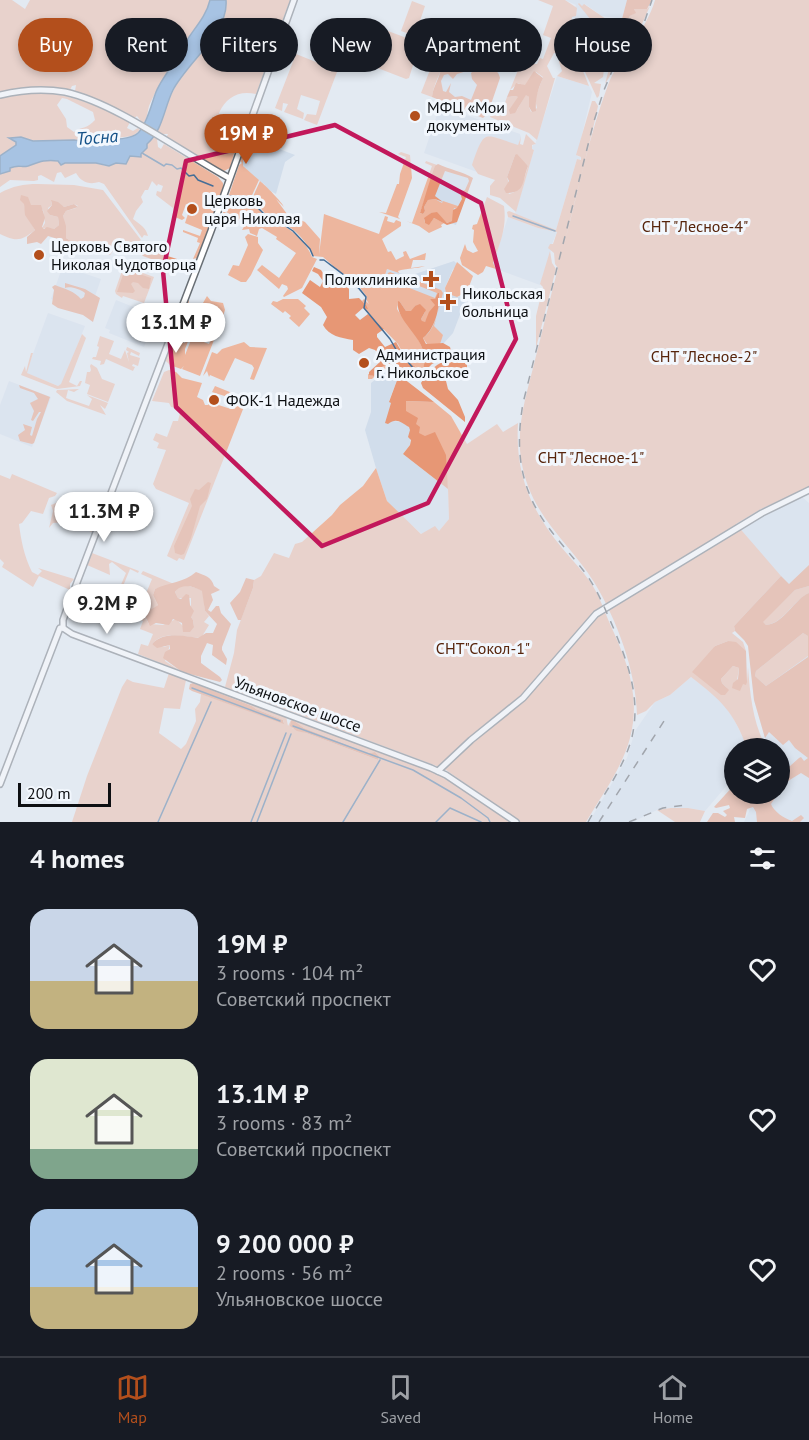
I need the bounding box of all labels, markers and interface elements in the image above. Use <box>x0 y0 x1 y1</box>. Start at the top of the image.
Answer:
chip: Buy <box>18 18 93 72</box>
chip: Rent <box>105 18 188 72</box>
chip: Filters <box>200 18 298 72</box>
chip: New <box>310 18 392 72</box>
chip: Apartment <box>404 18 542 72</box>
chip: House <box>554 18 652 72</box>
place label: МФЦ «Мои документы» <box>427 97 511 135</box>
marker: МФЦ «Мои документы» <box>408 109 422 123</box>
pin: 19M ₽ <box>204 114 288 165</box>
text: 19M ₽ <box>218 120 274 146</box>
water label: Тосна <box>75 124 119 150</box>
place label: Церковь царя Николая <box>204 190 300 228</box>
marker: Церковь царя Николая <box>185 202 199 216</box>
park label: СНТ "Лесное-4" <box>642 216 748 236</box>
place label: Церковь Святого Николая Чудотворца <box>51 236 196 274</box>
marker: Церковь Святого Николая Чудотворца <box>32 248 46 262</box>
place label: Поликлиника <box>324 269 418 289</box>
marker: Поликлиника <box>422 270 440 288</box>
place label: Никольская больница <box>462 283 543 321</box>
marker: Никольская больница <box>439 293 457 311</box>
pin: 13.1M ₽ <box>121 303 231 354</box>
text: 13.1M ₽ <box>140 309 212 335</box>
place label: Администрация г. Никольское <box>376 344 485 382</box>
park label: СНТ "Лесное-2" <box>651 346 757 366</box>
marker: Администрация г. Никольское <box>357 356 371 370</box>
place label: ФОК-1 Надежда <box>226 390 340 410</box>
marker: ФОК-1 Надежда <box>207 393 221 407</box>
park label: СНТ "Лесное-1" <box>538 447 644 467</box>
pin: 11.3M ₽ <box>49 492 159 543</box>
text: 11.3M ₽ <box>68 498 140 524</box>
pin: 9.2M ₽ <box>58 584 156 635</box>
text: 9.2M ₽ <box>77 590 137 616</box>
park label: СНТ"Сокол-1" <box>436 638 530 658</box>
street label: Ульяновское шоссе <box>232 672 364 736</box>
map controls <box>724 738 790 804</box>
button: layers <box>724 738 790 804</box>
scale bar <box>18 780 111 808</box>
text: 200 m <box>27 783 70 803</box>
text: 4 homes <box>30 842 125 875</box>
icon: filters <box>746 842 779 875</box>
text: 19M ₽ <box>216 927 288 960</box>
icon: home <box>78 933 150 1005</box>
icon: heart <box>746 953 779 986</box>
text: 3 rooms · 104 m² <box>216 960 363 986</box>
text: Советский проспект <box>216 986 391 1012</box>
text: 13.1M ₽ <box>216 1077 309 1110</box>
icon: home <box>78 1083 150 1155</box>
icon: heart <box>746 1103 779 1136</box>
text: 3 rooms · 83 m² <box>216 1110 352 1136</box>
text: Советский проспект <box>216 1136 391 1162</box>
text: 9 200 000 ₽ <box>216 1227 354 1260</box>
icon: home <box>78 1233 150 1305</box>
icon: heart <box>746 1253 779 1286</box>
text: 2 rooms · 56 m² <box>216 1260 352 1286</box>
text: Ульяновское шоссе <box>216 1286 383 1312</box>
tab: Map <box>116 1371 149 1427</box>
tab: Saved <box>380 1371 421 1427</box>
tab: Home <box>653 1371 693 1427</box>

